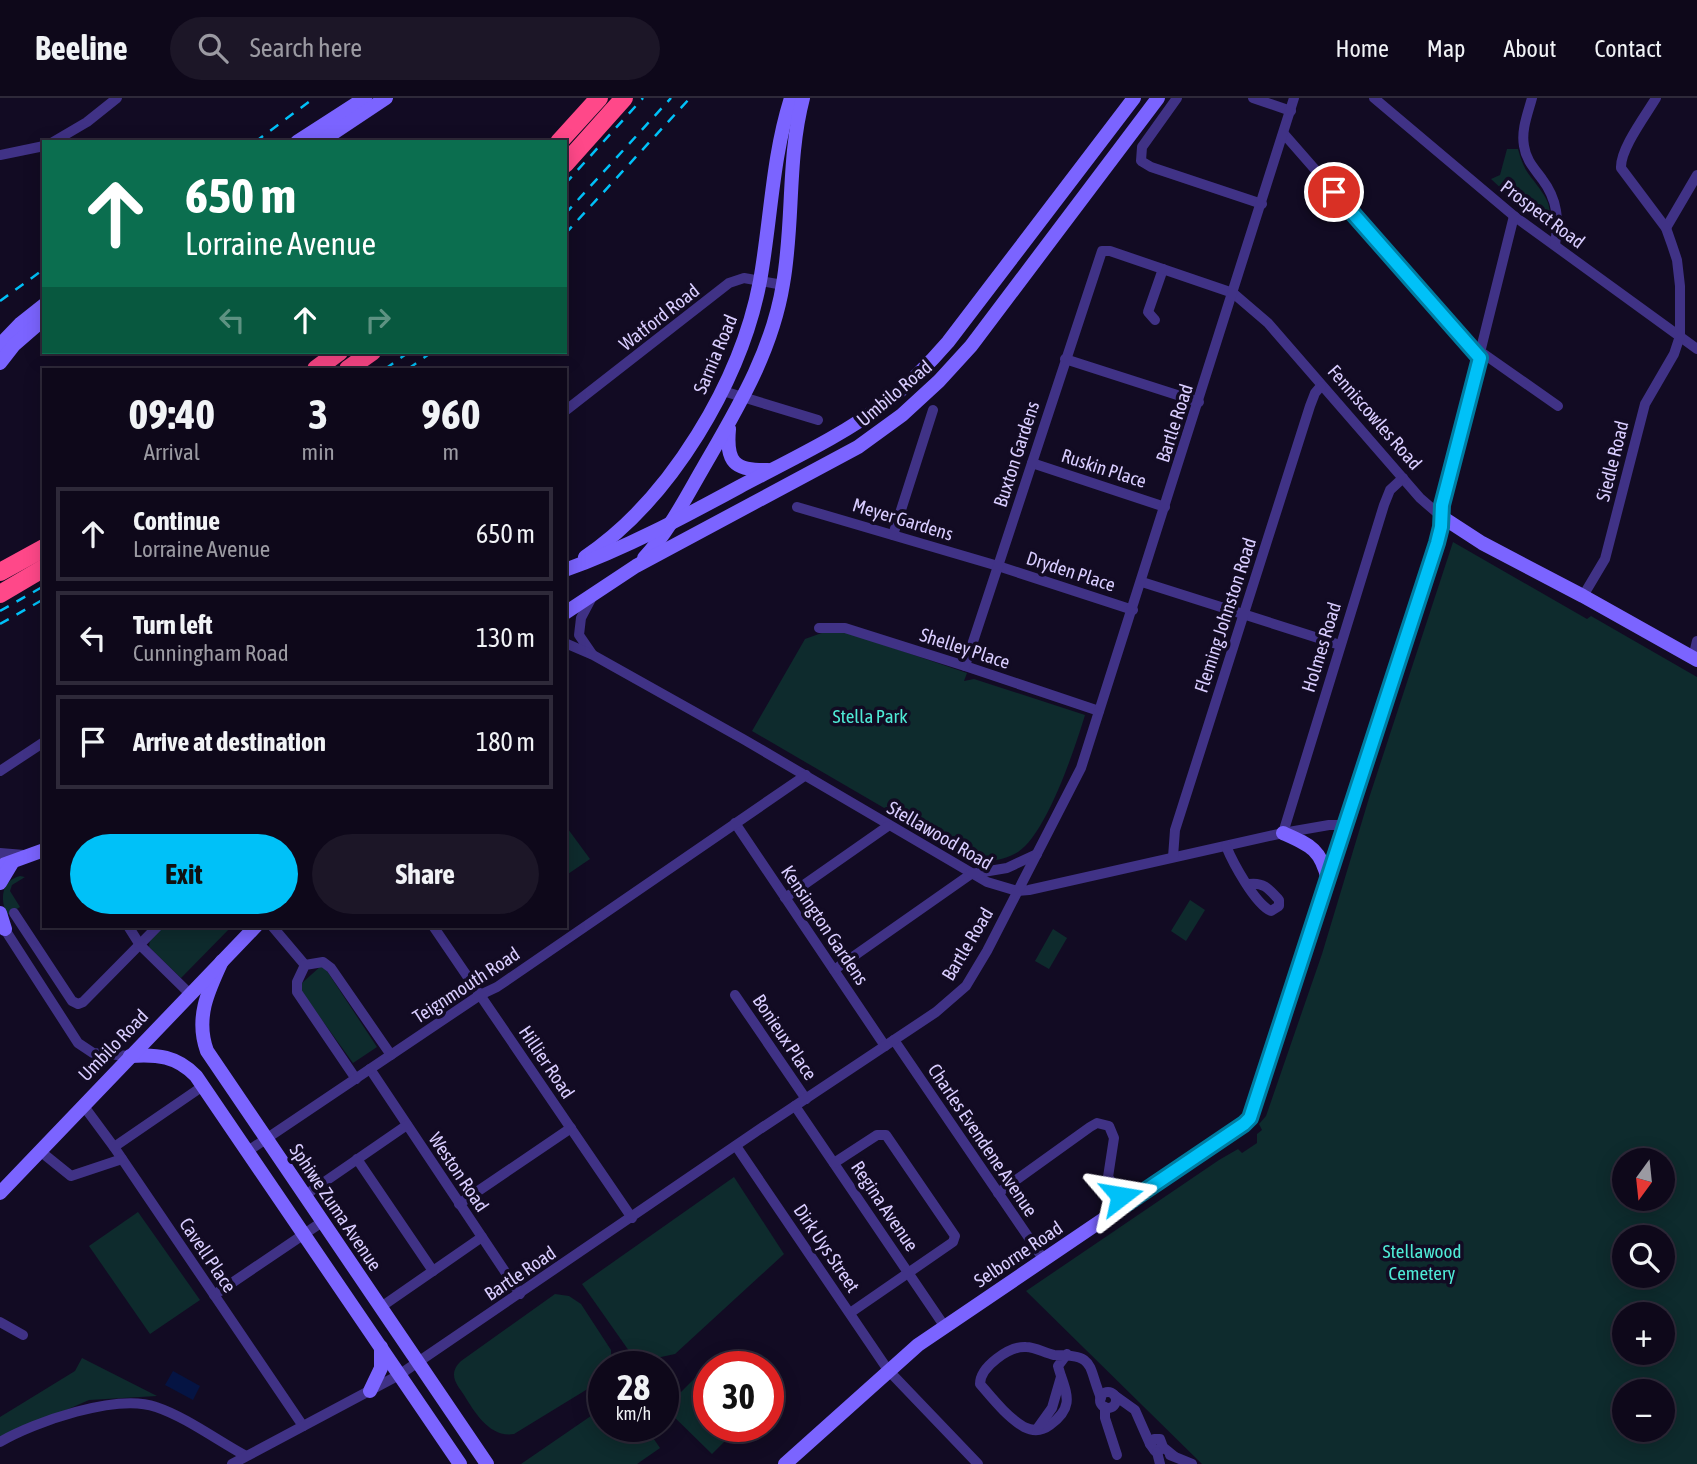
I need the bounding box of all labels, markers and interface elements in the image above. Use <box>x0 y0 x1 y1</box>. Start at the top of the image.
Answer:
search box <box>170 17 660 80</box>
text: Beeline <box>35 29 128 67</box>
icon: search <box>194 29 232 67</box>
text: Search here <box>250 33 362 63</box>
text: Home <box>1335 35 1389 62</box>
text: Map <box>1427 35 1465 62</box>
text: About <box>1503 35 1556 62</box>
text: Contact <box>1594 35 1662 62</box>
pin <box>1304 162 1364 222</box>
text: 650 m <box>185 167 296 223</box>
icon: ahead <box>70 168 161 259</box>
icon: arrive <box>1315 173 1353 211</box>
street label: Prospect Road <box>1497 175 1589 253</box>
text: Lorraine Avenue <box>185 225 376 262</box>
street label: Watford Road <box>615 279 703 355</box>
icon: left <box>213 301 251 339</box>
icon: ahead <box>286 301 324 339</box>
icon: right <box>359 301 397 339</box>
street label: Sarnia Road <box>689 311 741 397</box>
street label: Umbilo Road <box>852 355 936 431</box>
street label: Fenniscowles Road <box>1324 360 1426 474</box>
street label: Bartle Road <box>1151 381 1197 465</box>
text: 09:40 <box>129 390 215 438</box>
text: 3 <box>308 390 328 438</box>
text: 960 <box>421 390 480 438</box>
street label: Buxton Gardens <box>989 398 1044 510</box>
street label: Siedle Road <box>1591 418 1633 504</box>
text: Arrival <box>144 439 200 465</box>
text: min <box>302 439 335 465</box>
text: m <box>443 439 459 465</box>
street label: Ruskin Place <box>1059 444 1149 492</box>
street label: Meyer Gardens <box>850 493 956 545</box>
text: Continue <box>133 506 220 536</box>
icon: ahead <box>74 515 112 553</box>
text: 650 m <box>476 519 535 549</box>
street label: Fleming Johnston Road <box>1190 535 1260 695</box>
text: Lorraine Avenue <box>133 536 270 562</box>
street label: Dryden Place <box>1024 546 1118 596</box>
street label: Holmes Road <box>1297 599 1345 695</box>
text: Turn left <box>133 610 213 640</box>
icon: left <box>74 619 112 657</box>
text: 130 m <box>476 623 535 653</box>
street label: Shelley Place <box>917 623 1013 673</box>
text: Cunningham Road <box>133 640 289 666</box>
park label: Stella Park <box>832 705 908 727</box>
icon: arrive <box>74 723 112 761</box>
text: Arrive at destination <box>133 727 326 757</box>
text: 180 m <box>476 727 535 757</box>
street label: Stellawood Road <box>884 796 996 874</box>
button: Exit <box>70 834 298 914</box>
button: Share <box>312 834 539 914</box>
street label: Kensington Gardens <box>777 861 873 989</box>
street label: Bartle Road <box>937 904 997 984</box>
street label: Teignmouth Road <box>408 942 524 1028</box>
street label: Bonieux Place <box>748 990 822 1084</box>
street label: Umbilo Road <box>74 1005 152 1085</box>
street label: Hillier Road <box>515 1021 579 1103</box>
street label: Charles Evendene Avenue <box>924 1060 1042 1220</box>
street label: Weston Road <box>424 1128 494 1216</box>
street label: Sphiwe Zuma Avenue <box>285 1139 387 1275</box>
north arrow <box>1612 1148 1675 1211</box>
map controls <box>1612 1148 1675 1442</box>
street label: Regina Avenue <box>847 1157 923 1255</box>
position arrow <box>1084 1159 1158 1233</box>
street label: Dirk Uys Street <box>789 1200 865 1296</box>
street label: Cavell Place <box>175 1214 241 1296</box>
street label: Selborne Road <box>970 1216 1066 1292</box>
button: search <box>1612 1225 1675 1288</box>
park label: Stellawood Cemetery <box>1383 1240 1461 1284</box>
street label: Bartle Road <box>480 1241 560 1305</box>
button: + <box>1612 1302 1675 1365</box>
speed limit sign: 30 <box>693 1351 784 1442</box>
text: 28 <box>617 1367 650 1407</box>
button: − <box>1612 1379 1675 1442</box>
text: km/h <box>616 1403 651 1424</box>

